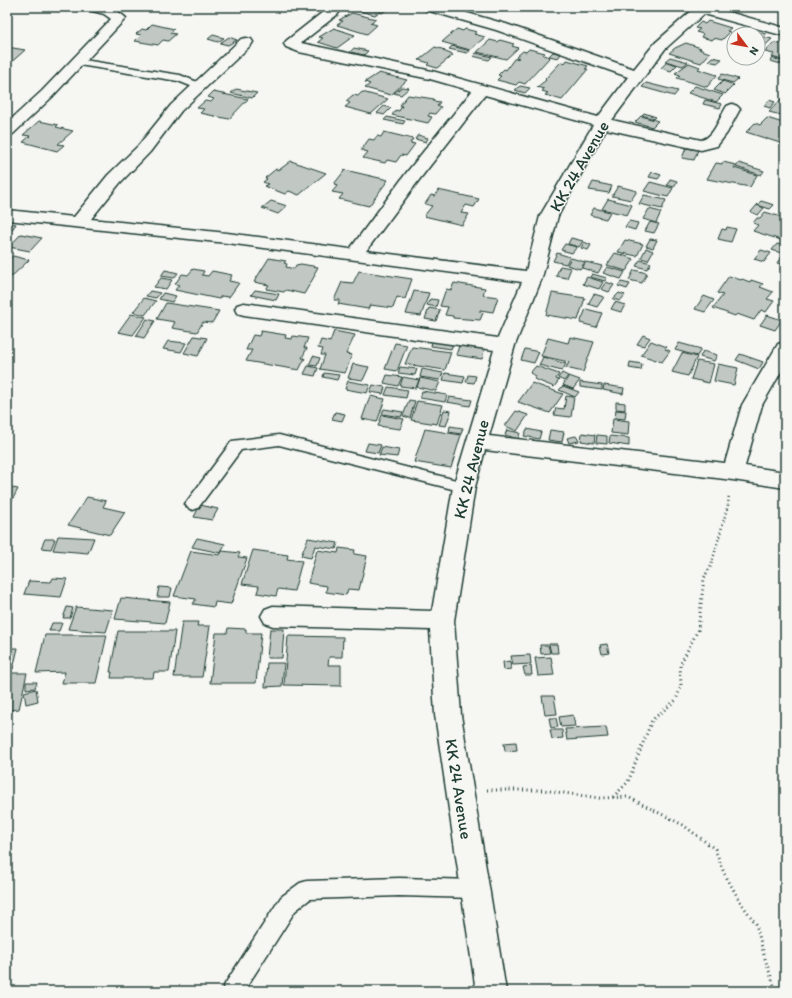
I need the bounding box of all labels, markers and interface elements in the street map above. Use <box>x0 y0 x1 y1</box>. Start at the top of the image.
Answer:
north arrow <box>726 26 766 66</box>
text: N <box>747 44 762 58</box>
street label: KK 24 Avenue <box>545 117 613 215</box>
street label: KK 24 Avenue <box>449 417 493 521</box>
street label: KK 24 Avenue <box>441 737 477 841</box>

